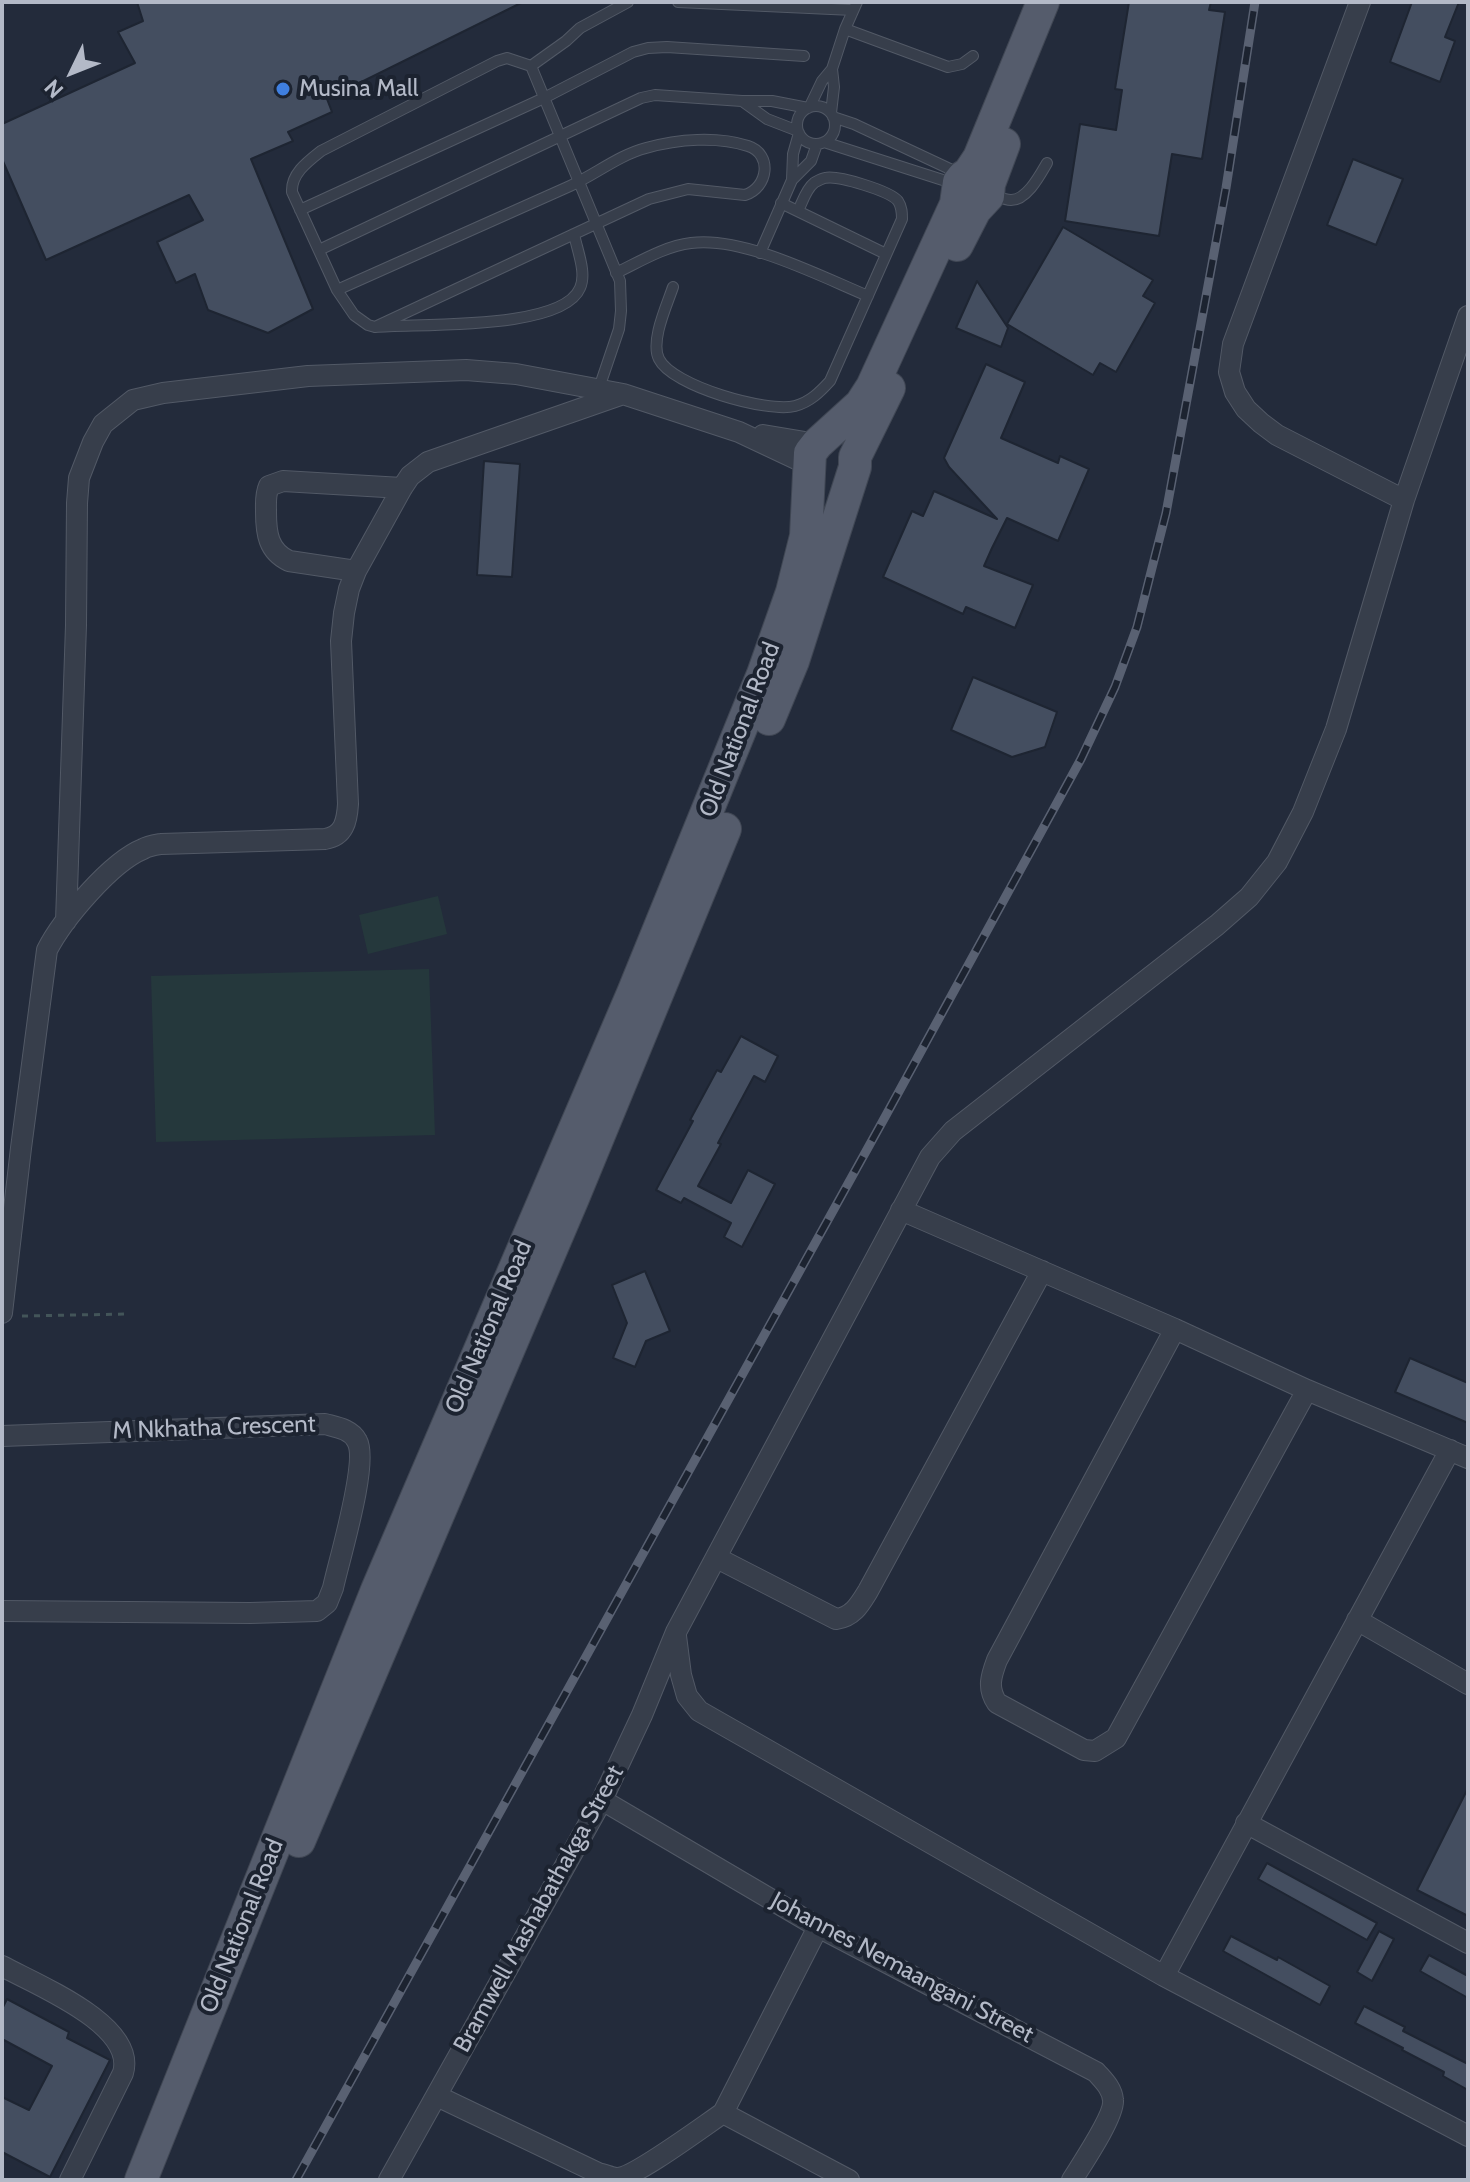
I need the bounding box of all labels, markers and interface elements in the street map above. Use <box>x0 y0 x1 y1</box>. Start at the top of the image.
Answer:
north arrow <box>32 32 112 112</box>
text: N <box>39 74 69 104</box>
place label: Musina Mall <box>299 75 418 103</box>
marker: Musina Mall <box>274 80 292 98</box>
street label: Old National Road <box>693 638 787 822</box>
street label: Old National Road <box>440 1236 538 1418</box>
street label: M Nkhatha Crescent <box>112 1410 316 1446</box>
street label: Bramwell Mashabathakga Street <box>448 1760 630 2058</box>
street label: Old National Road <box>194 1835 290 2017</box>
street label: Johannes Nemaangani Street <box>766 1886 1038 2050</box>

